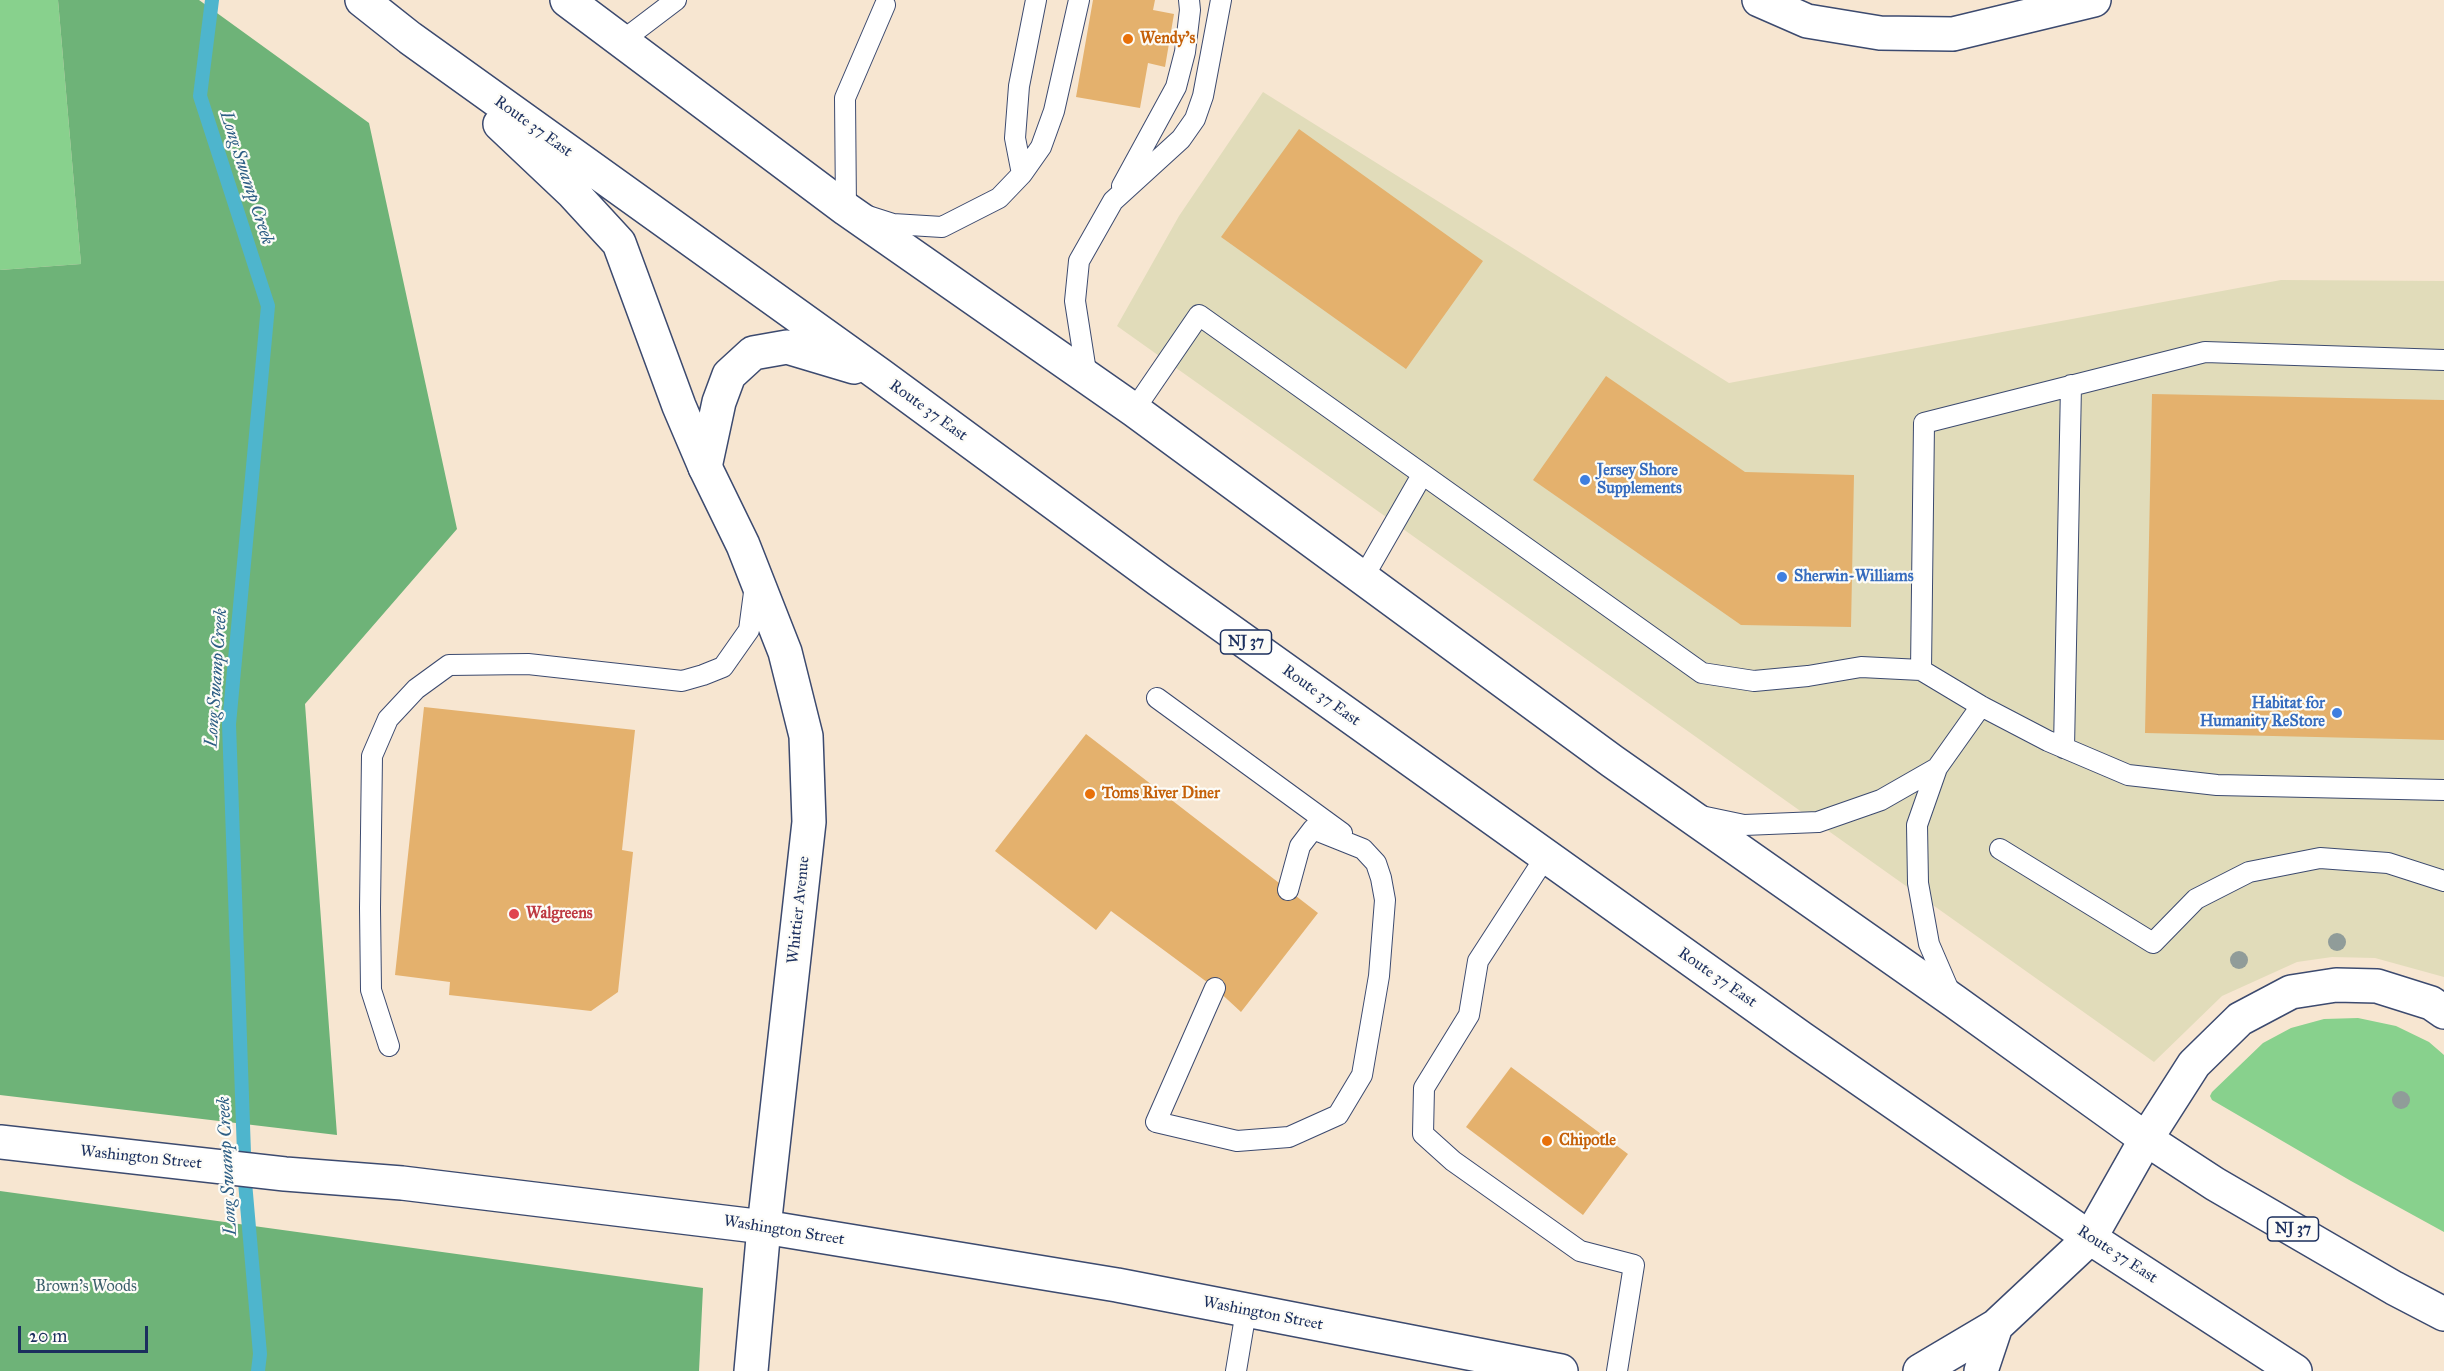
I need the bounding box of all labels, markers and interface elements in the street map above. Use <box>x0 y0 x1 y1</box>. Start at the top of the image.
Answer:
place label: Wendy's <box>1140 29 1195 49</box>
marker: Wendy's <box>1121 32 1135 46</box>
street label: Route 37 East <box>490 92 576 162</box>
water label: Long Swamp Creek <box>214 108 278 248</box>
street label: Route 37 East <box>885 376 971 446</box>
place label: Jersey Shore Supplements <box>1597 461 1682 499</box>
marker: Jersey Shore Supplements <box>1578 473 1592 487</box>
place label: Sherwin-Williams <box>1794 567 1914 587</box>
marker: Sherwin-Williams <box>1775 570 1789 584</box>
water label: Long Swamp Creek <box>201 608 233 748</box>
road number: NJ 37 <box>1220 630 1272 654</box>
street label: Route 37 East <box>1278 661 1364 731</box>
place label: Habitat for Humanity ReStore <box>2200 694 2325 732</box>
marker: Habitat for Humanity ReStore <box>2330 706 2344 720</box>
place label: Toms River Diner <box>1102 784 1220 804</box>
marker: Toms River Diner <box>1083 787 1097 801</box>
street label: Whittier Avenue <box>784 855 814 965</box>
place label: Walgreens <box>526 904 593 924</box>
marker: Walgreens <box>507 907 521 921</box>
street label: Route 37 East <box>1674 944 1760 1012</box>
water label: Long Swamp Creek <box>214 1096 242 1236</box>
place label: Chipotle <box>1559 1131 1616 1151</box>
marker: Chipotle <box>1540 1134 1554 1148</box>
street label: Washington Street <box>79 1142 203 1174</box>
street label: Washington Street <box>722 1212 846 1250</box>
road number: NJ 37 <box>2268 1217 2318 1241</box>
street label: Route 37 East <box>2073 1222 2161 1288</box>
park label: Brown's Woods <box>35 1277 137 1297</box>
street label: Washington Street <box>1201 1293 1325 1335</box>
scale bar <box>21 1314 152 1352</box>
text: 20 m <box>29 1325 67 1347</box>

